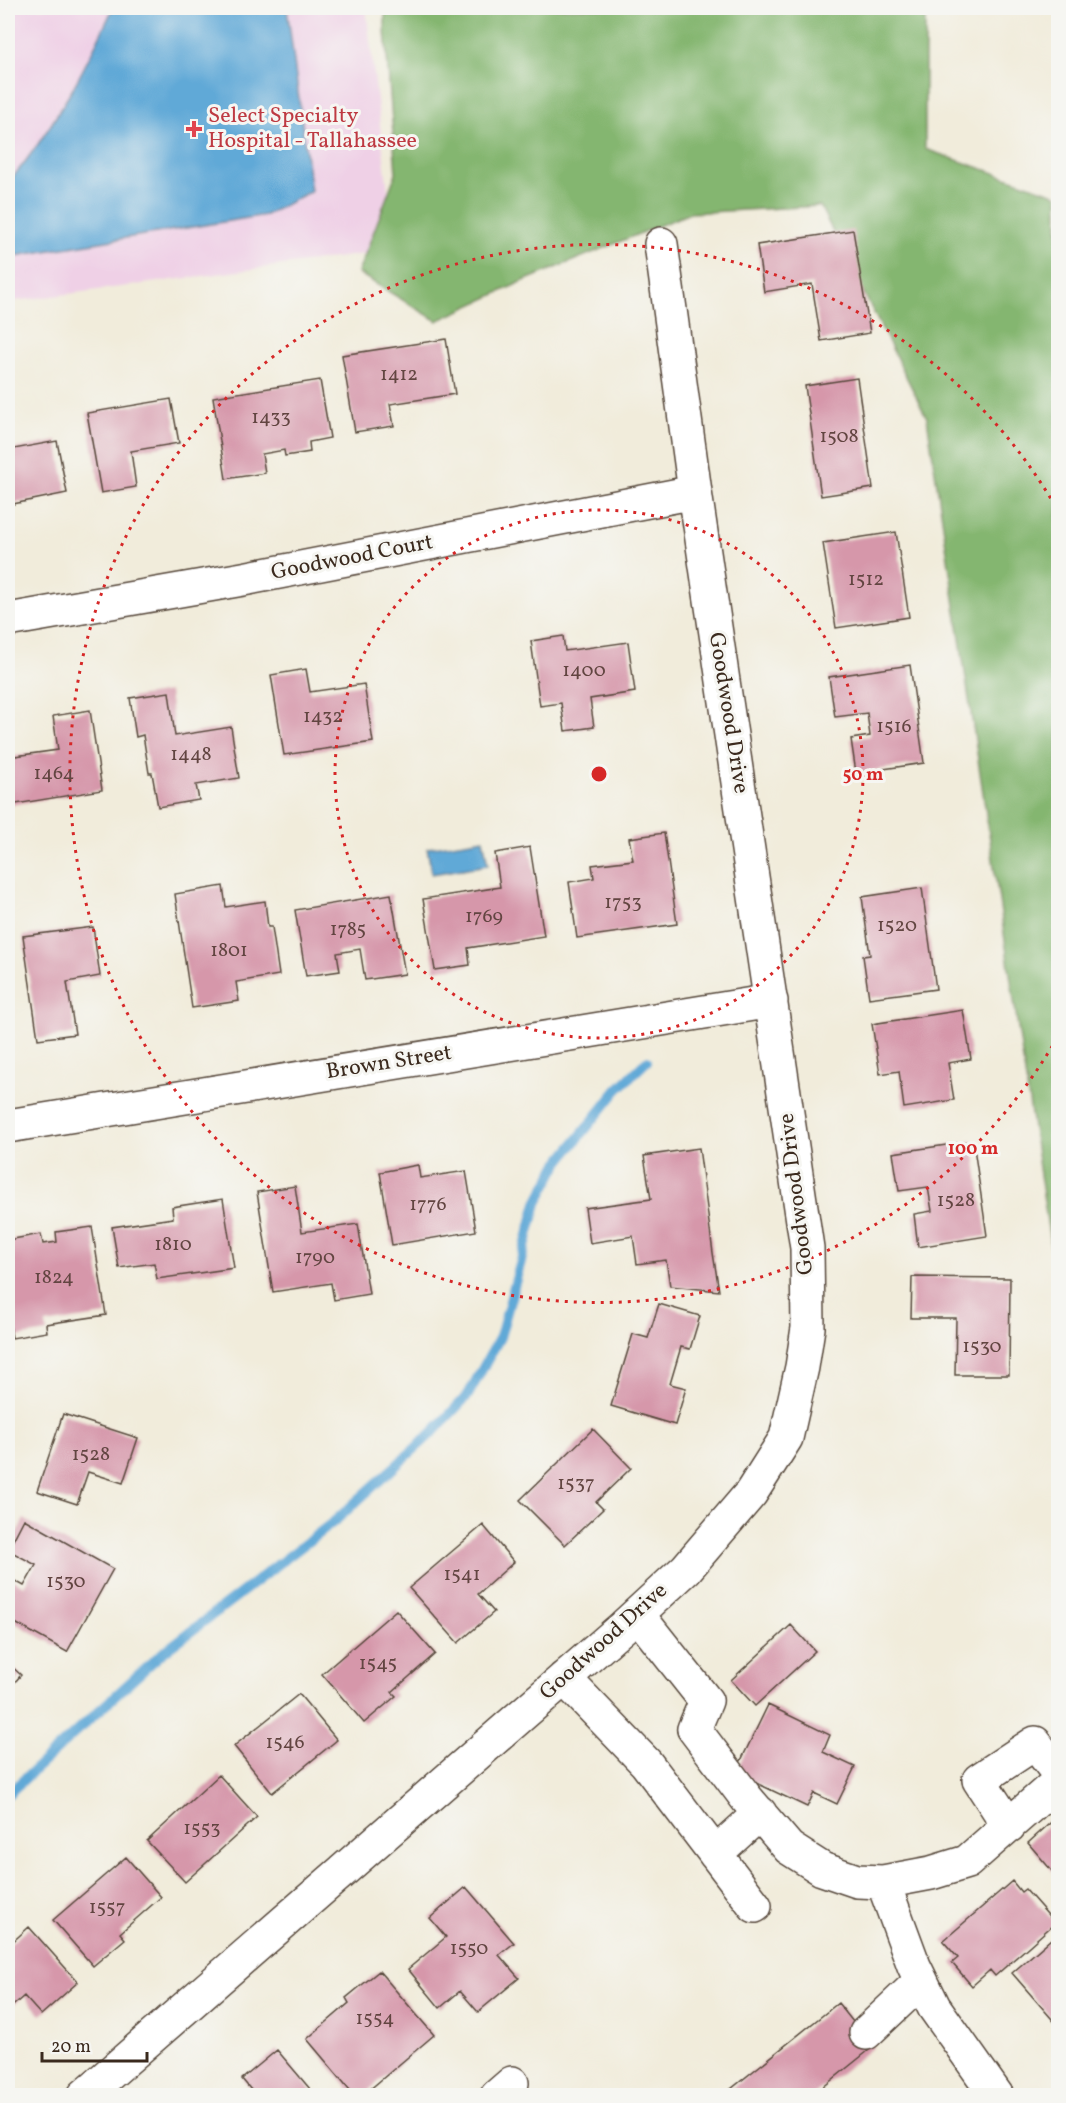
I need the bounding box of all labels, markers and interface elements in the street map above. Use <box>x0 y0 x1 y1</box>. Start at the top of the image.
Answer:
place label: Select Specialty Hospital - Tallahassee <box>208 101 417 157</box>
marker: Select Specialty Hospital - Tallahassee <box>185 120 203 138</box>
house number: 1412 <box>380 361 418 389</box>
house number: 1433 <box>251 404 291 432</box>
house number: 1508 <box>819 423 859 451</box>
street label: Goodwood Court <box>268 527 436 589</box>
house number: 1512 <box>848 566 884 594</box>
street label: Goodwood Drive <box>700 630 756 796</box>
house number: 1400 <box>562 657 606 685</box>
house number: 1432 <box>303 703 343 731</box>
house number: 1516 <box>876 713 912 741</box>
house number: 1448 <box>170 741 212 769</box>
house number: 1464 <box>34 760 74 788</box>
text: 50 m <box>843 763 883 788</box>
centre of rings <box>589 764 609 784</box>
house number: 1753 <box>604 889 642 917</box>
house number: 1769 <box>465 903 503 931</box>
house number: 1520 <box>877 912 917 940</box>
house number: 1785 <box>330 916 366 944</box>
house number: 1801 <box>210 937 248 965</box>
street label: Brown Street <box>324 1038 454 1088</box>
street label: Goodwood Drive <box>772 1111 822 1277</box>
text: 100 m <box>948 1137 998 1162</box>
house number: 1528 <box>937 1187 975 1215</box>
house number: 1776 <box>409 1191 447 1219</box>
house number: 1810 <box>154 1231 192 1259</box>
house number: 1790 <box>295 1244 335 1272</box>
house number: 1824 <box>34 1264 74 1292</box>
house number: 1530 <box>962 1333 1002 1361</box>
house number: 1528 <box>72 1441 110 1469</box>
house number: 1537 <box>557 1470 595 1498</box>
house number: 1541 <box>443 1561 481 1589</box>
house number: 1530 <box>46 1568 86 1596</box>
street label: Goodwood Drive <box>533 1576 675 1708</box>
house number: 1545 <box>359 1650 397 1678</box>
house number: 1546 <box>265 1729 305 1757</box>
house number: 1553 <box>183 1815 221 1843</box>
house number: 1557 <box>89 1894 125 1922</box>
house number: 1550 <box>450 1935 488 1963</box>
house number: 1554 <box>356 2005 394 2033</box>
scale bar <box>42 2025 147 2063</box>
text: 20 m <box>51 2035 91 2060</box>

